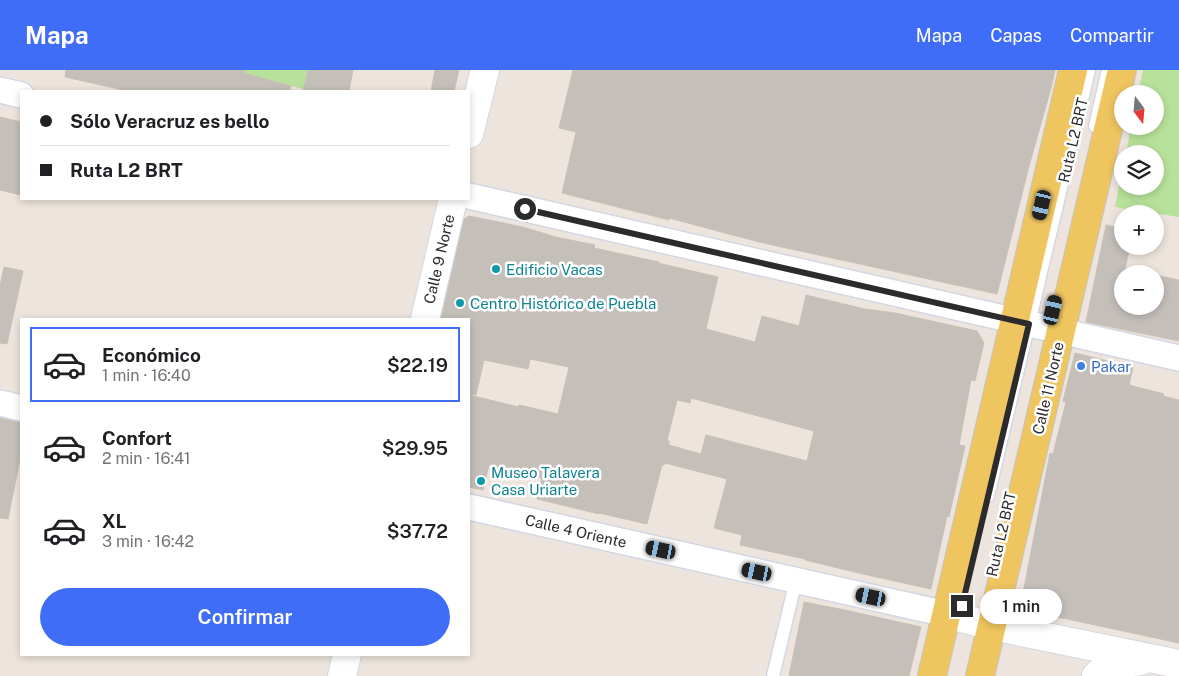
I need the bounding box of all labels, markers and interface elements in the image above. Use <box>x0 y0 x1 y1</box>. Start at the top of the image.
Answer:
text: Mapa <box>25 21 89 49</box>
text: Mapa <box>916 25 962 46</box>
text: Capas <box>990 25 1042 46</box>
text: Compartir <box>1070 25 1154 46</box>
north arrow <box>1114 85 1164 135</box>
map controls <box>1114 85 1164 315</box>
street label: Ruta L2 BRT <box>1055 96 1091 184</box>
text: Sólo Veracruz es bello <box>70 110 269 132</box>
button: layers <box>1114 145 1164 195</box>
text: Ruta L2 BRT <box>70 159 183 181</box>
car <box>1031 189 1052 221</box>
route start <box>514 198 536 220</box>
button: + <box>1114 205 1164 255</box>
street label: Calle 9 Norte <box>420 212 458 306</box>
place label: Edificio Vacas <box>506 261 603 278</box>
marker: Edificio Vacas <box>490 263 502 275</box>
button: − <box>1114 265 1164 315</box>
car <box>1042 294 1063 326</box>
place label: Centro Histórico de Puebla <box>470 295 656 312</box>
marker: Centro Histórico de Puebla <box>454 297 466 309</box>
street label: Calle 11 Norte <box>1029 340 1067 436</box>
icon: car <box>42 342 87 387</box>
text: Económico <box>102 344 201 366</box>
text: $22.19 <box>387 354 448 376</box>
place label: Pakar <box>1091 358 1131 375</box>
marker: Pakar <box>1075 360 1087 372</box>
text: 1 min · 16:40 <box>102 366 191 385</box>
icon: car <box>42 425 87 470</box>
text: Confort <box>102 427 172 449</box>
text: $29.95 <box>382 437 448 459</box>
text: 2 min · 16:41 <box>102 449 190 468</box>
place label: Museo Talavera Casa Uriarte <box>491 464 600 498</box>
marker: Museo Talavera Casa Uriarte <box>475 475 487 487</box>
street label: Ruta L2 BRT <box>983 490 1019 578</box>
icon: car <box>42 508 87 553</box>
text: XL <box>102 510 127 532</box>
street label: Calle 4 Oriente <box>524 511 628 551</box>
text: $37.72 <box>387 520 448 542</box>
text: 3 min · 16:42 <box>102 532 194 551</box>
car <box>644 540 677 560</box>
car <box>740 562 773 582</box>
car <box>854 587 887 607</box>
button: Confirmar <box>40 588 450 646</box>
callout: 1 min <box>980 588 1062 624</box>
route end <box>951 595 973 617</box>
text: 1 min <box>1002 597 1040 616</box>

